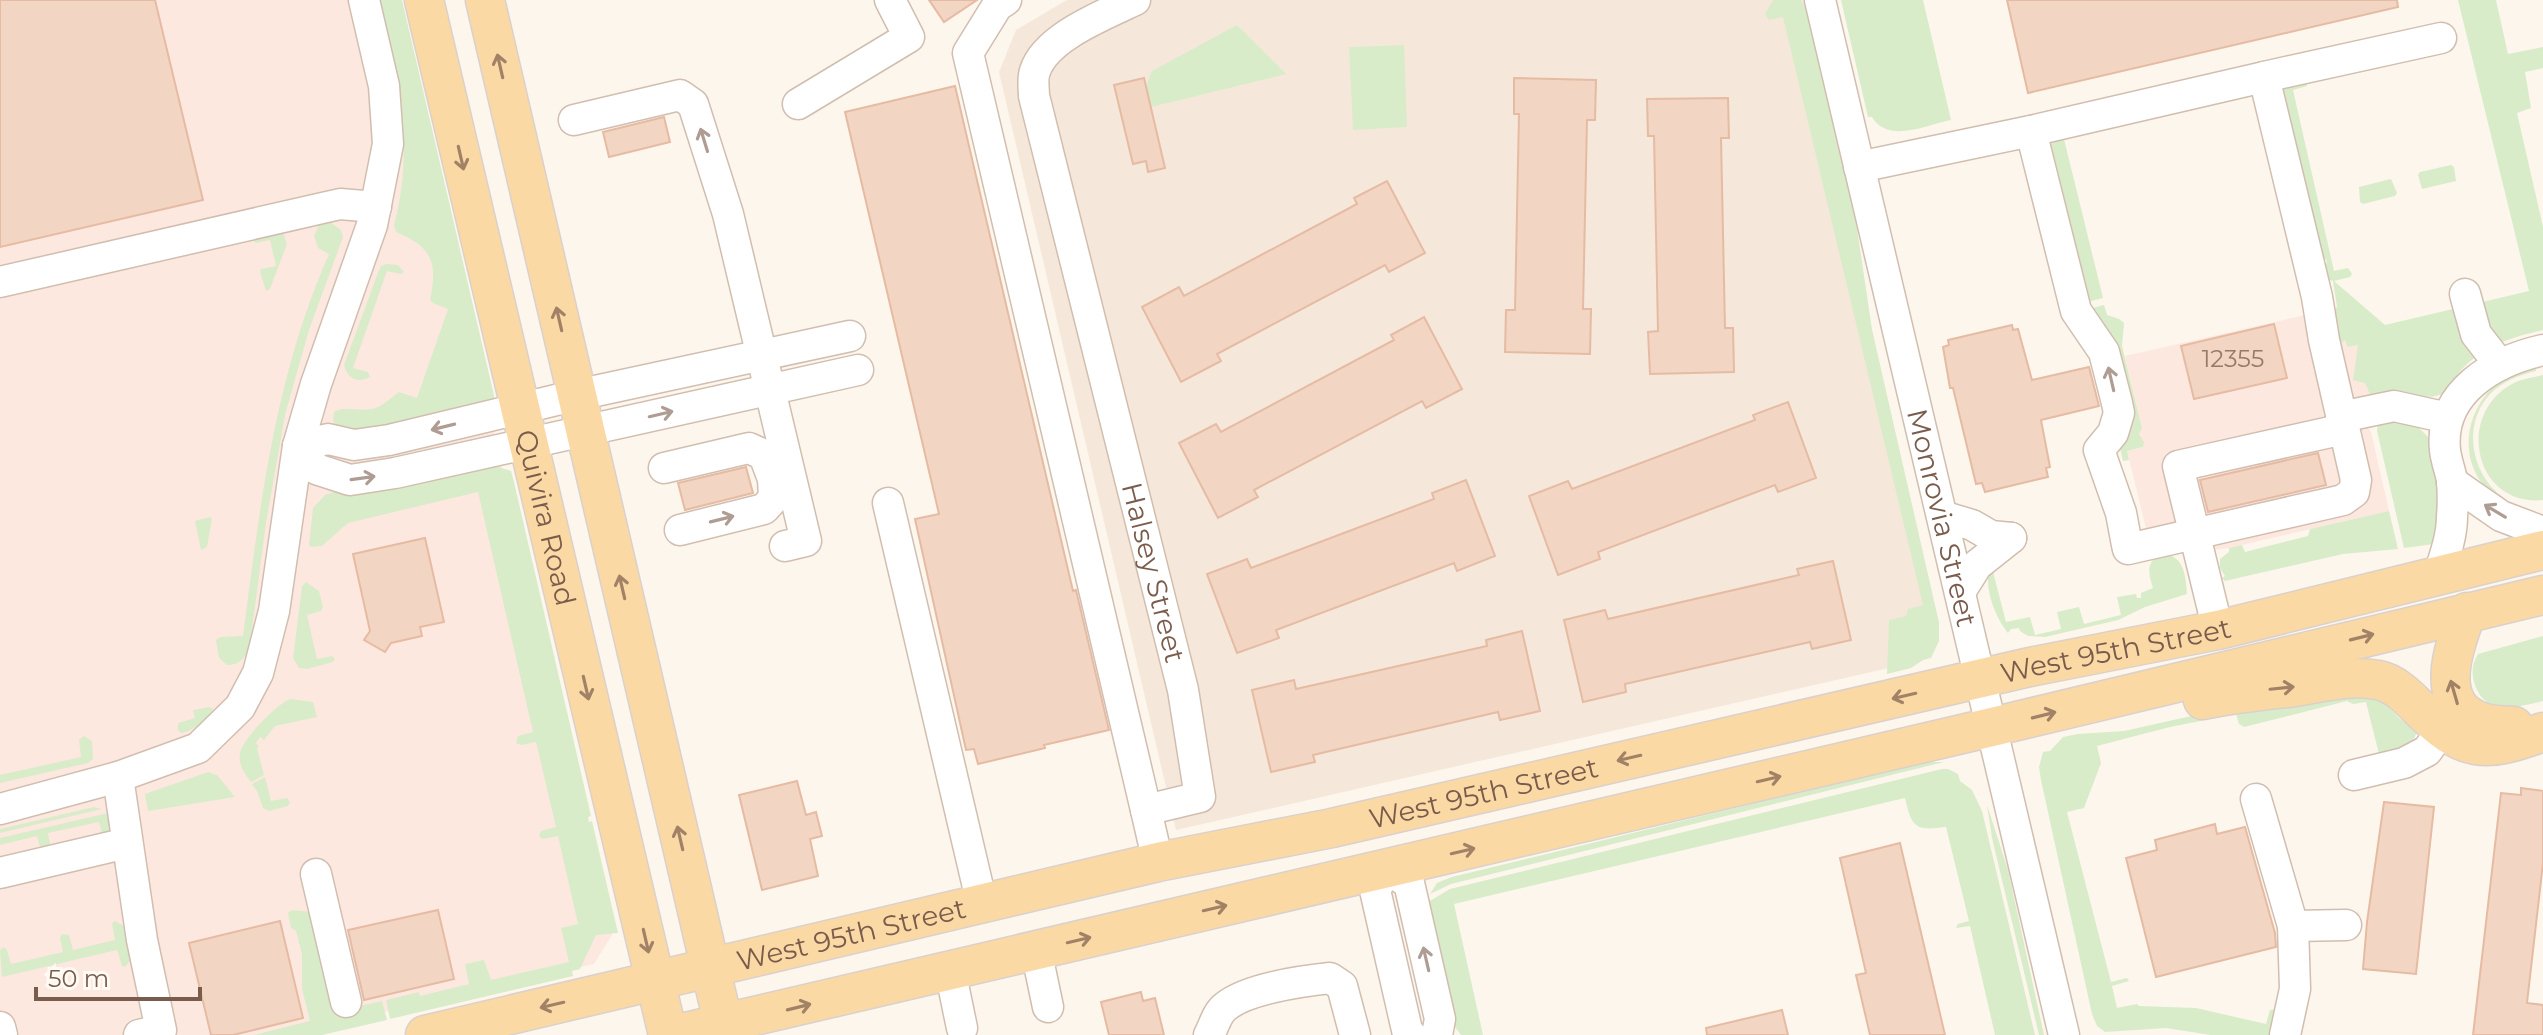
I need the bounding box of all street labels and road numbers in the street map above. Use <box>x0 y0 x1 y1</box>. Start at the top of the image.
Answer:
street label: Monrovia Street <box>1900 406 1984 630</box>
street label: Quivira Road <box>509 426 583 609</box>
street label: Halsey Street <box>1115 479 1192 666</box>
street label: West 95th Street <box>1997 610 2234 690</box>
street label: West 95th Street <box>1366 750 1602 836</box>
street label: West 95th Street <box>733 891 969 978</box>

